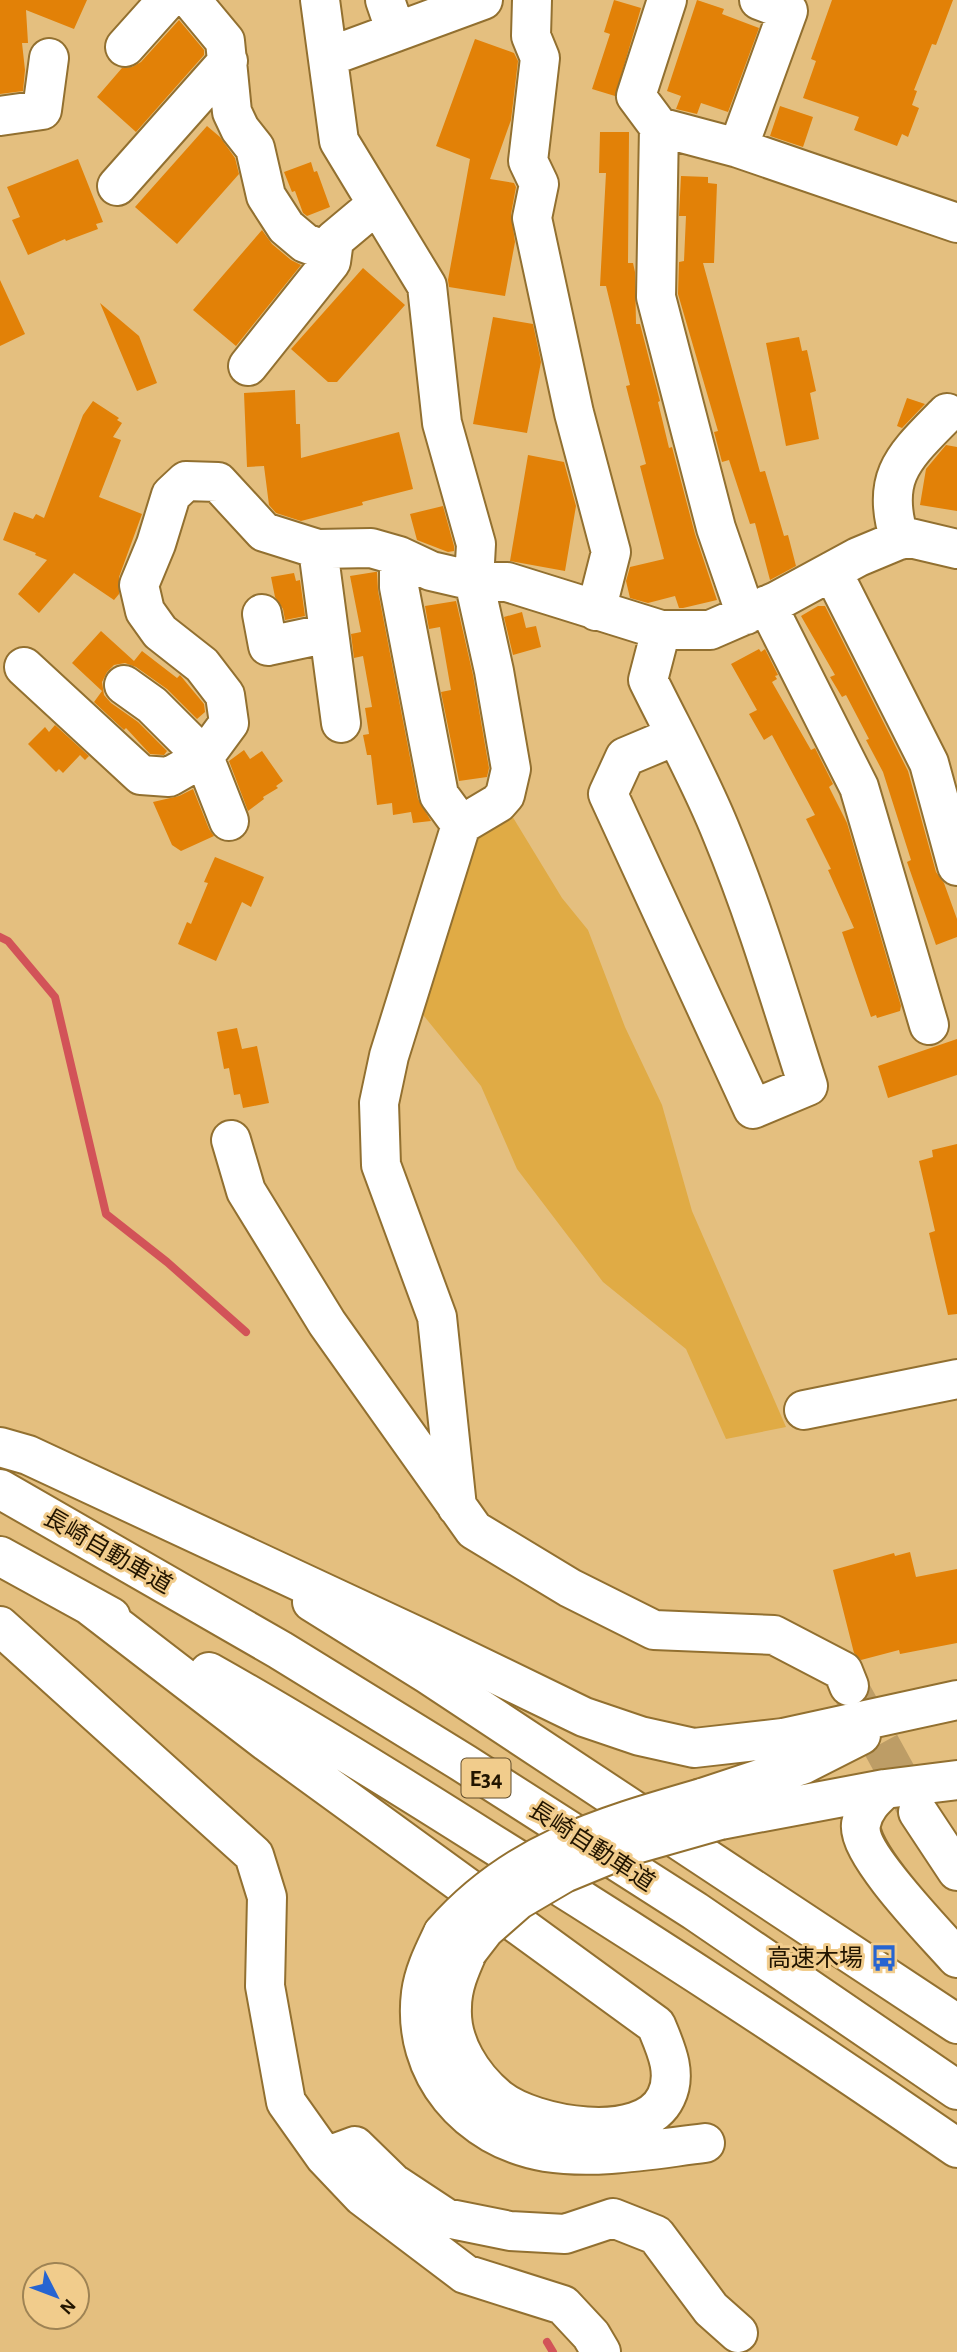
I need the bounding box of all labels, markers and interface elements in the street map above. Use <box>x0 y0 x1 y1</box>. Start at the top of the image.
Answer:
street label: 長崎自動車道 <box>39 1504 177 1598</box>
road number: E34 <box>462 1758 510 1798</box>
street label: 長崎自動車道 <box>525 1796 659 1896</box>
bus stop icon: 高速木場 <box>869 1943 899 1973</box>
place label: 高速木場 <box>767 1945 863 1971</box>
north arrow <box>21 2261 91 2331</box>
text: N <box>56 2295 79 2318</box>

